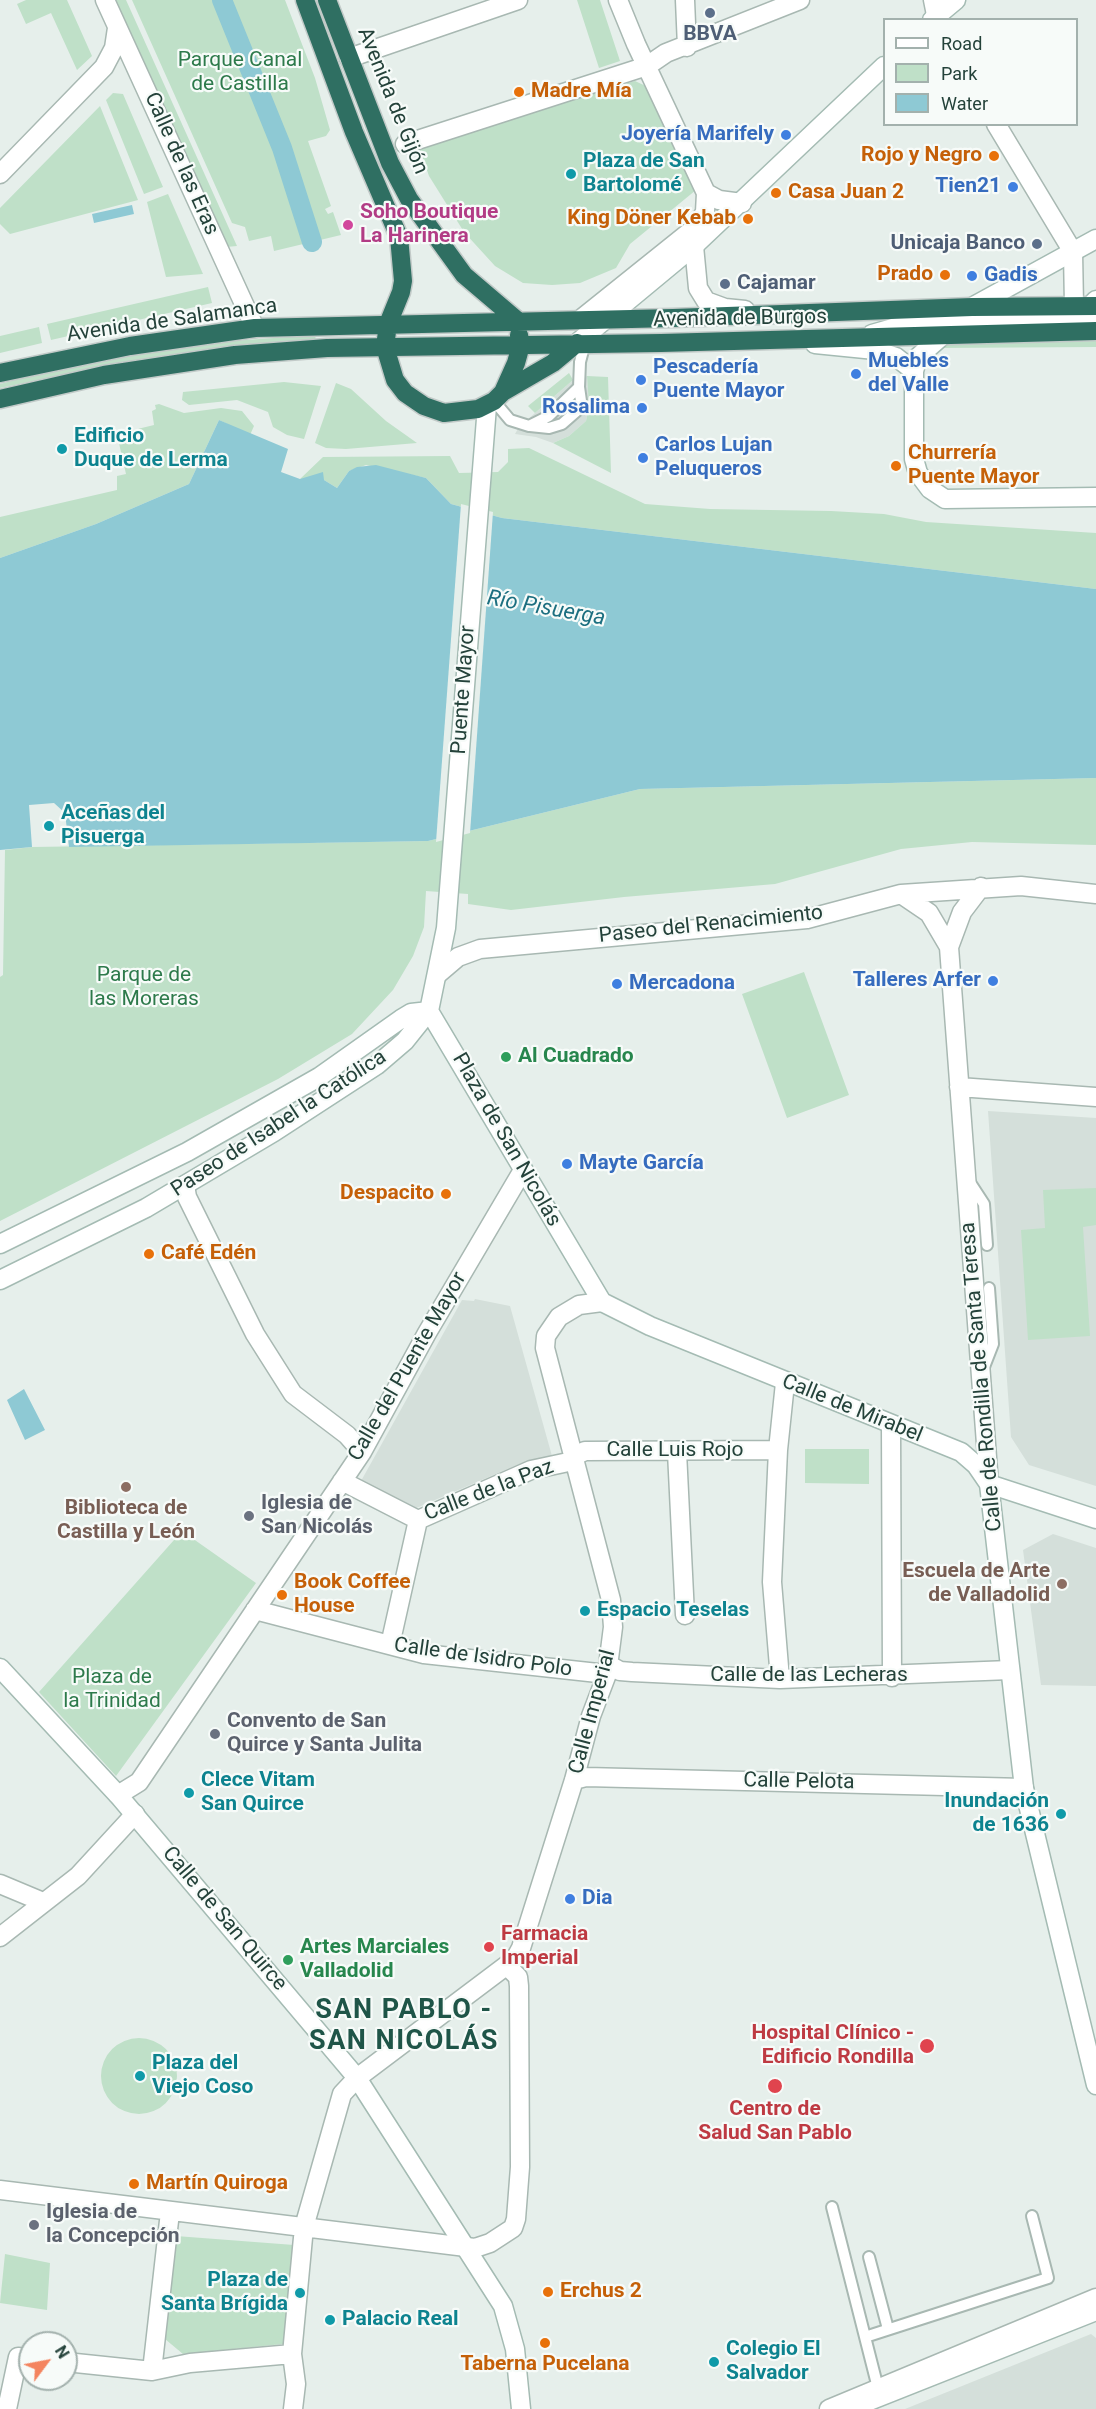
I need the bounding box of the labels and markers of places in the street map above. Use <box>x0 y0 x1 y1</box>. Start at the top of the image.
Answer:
marker: BBVA <box>703 6 717 20</box>
place label: BBVA <box>683 22 737 48</box>
place label: Madre Mía <box>531 79 632 105</box>
marker: Madre Mía <box>512 85 526 99</box>
place label: Joyería Marifely <box>621 122 774 148</box>
marker: Joyería Marifely <box>779 128 793 142</box>
place label: Rojo y Negro <box>861 143 982 169</box>
place label: Plaza de San Bartolomé <box>583 149 705 199</box>
marker: Rojo y Negro <box>987 149 1001 163</box>
marker: Plaza de San Bartolomé <box>564 167 578 181</box>
place label: Tien21 <box>935 174 1001 200</box>
place label: Casa Juan 2 <box>788 180 904 206</box>
marker: Tien21 <box>1006 180 1020 194</box>
marker: Casa Juan 2 <box>769 186 783 200</box>
place label: Soho Boutique La Harinera <box>360 200 498 250</box>
place label: King Döner Kebab <box>567 206 736 232</box>
marker: King Döner Kebab <box>741 212 755 226</box>
marker: Soho Boutique La Harinera <box>341 218 355 232</box>
place label: Unicaja Banco <box>891 231 1025 257</box>
marker: Unicaja Banco <box>1030 237 1044 251</box>
place label: Prado <box>877 262 933 288</box>
place label: Gadis <box>984 263 1038 289</box>
marker: Prado <box>938 268 952 282</box>
marker: Gadis <box>965 269 979 283</box>
place label: Cajamar <box>737 271 816 297</box>
marker: Cajamar <box>718 277 732 291</box>
place label: Muebles del Valle <box>868 349 949 399</box>
place label: Pescadería Puente Mayor <box>653 355 785 405</box>
marker: Muebles del Valle <box>849 367 863 381</box>
marker: Pescadería Puente Mayor <box>634 373 648 387</box>
place label: Rosalima <box>542 395 630 421</box>
marker: Rosalima <box>635 401 649 415</box>
place label: Edificio Duque de Lerma <box>74 424 228 474</box>
place label: Carlos Lujan Peluqueros <box>655 433 772 483</box>
place label: Churrería Puente Mayor <box>908 441 1040 491</box>
marker: Edificio Duque de Lerma <box>55 442 69 456</box>
marker: Carlos Lujan Peluqueros <box>636 451 650 465</box>
marker: Churrería Puente Mayor <box>889 459 903 473</box>
place label: Aceñas del Pisuerga <box>61 801 165 851</box>
marker: Aceñas del Pisuerga <box>42 819 56 833</box>
place label: Talleres Arfer <box>853 968 981 994</box>
place label: Mercadona <box>629 971 735 997</box>
marker: Talleres Arfer <box>986 974 1000 988</box>
marker: Mercadona <box>610 977 624 991</box>
place label: Al Cuadrado <box>518 1044 634 1070</box>
marker: Al Cuadrado <box>499 1050 513 1064</box>
place label: Mayte García <box>579 1151 704 1177</box>
marker: Mayte García <box>560 1157 574 1171</box>
place label: Despacito <box>340 1181 434 1207</box>
marker: Despacito <box>439 1187 453 1201</box>
place label: Café Edén <box>161 1241 256 1267</box>
marker: Café Edén <box>142 1247 156 1261</box>
marker: Biblioteca de Castilla y León <box>119 1480 133 1494</box>
place label: Iglesia de San Nicolás <box>261 1491 373 1541</box>
place label: Biblioteca de Castilla y León <box>57 1496 195 1546</box>
marker: Iglesia de San Nicolás <box>242 1509 256 1523</box>
place label: Escuela de Arte de Valladolid <box>902 1559 1050 1609</box>
place label: Book Coffee House <box>294 1570 411 1620</box>
marker: Escuela de Arte de Valladolid <box>1055 1577 1069 1591</box>
marker: Book Coffee House <box>275 1588 289 1602</box>
place label: Espacio Teselas <box>597 1598 749 1624</box>
marker: Espacio Teselas <box>578 1604 592 1618</box>
place label: Convento de San Quirce y Santa Julita <box>227 1709 422 1759</box>
marker: Convento de San Quirce y Santa Julita <box>208 1727 222 1741</box>
place label: Clece Vitam San Quirce <box>201 1768 315 1818</box>
marker: Clece Vitam San Quirce <box>182 1786 196 1800</box>
place label: Inundación de 1636 <box>944 1789 1049 1839</box>
marker: Inundación de 1636 <box>1054 1807 1068 1821</box>
place label: Dia <box>582 1886 612 1912</box>
marker: Dia <box>563 1892 577 1906</box>
place label: Farmacia Imperial <box>501 1922 588 1972</box>
place label: Artes Marciales Valladolid <box>300 1935 449 1985</box>
marker: Farmacia Imperial <box>482 1940 496 1954</box>
marker: Artes Marciales Valladolid <box>281 1953 295 1967</box>
place label: Hospital Clínico - Edificio Rondilla <box>751 2021 914 2071</box>
marker: Hospital Clínico - Edificio Rondilla <box>918 2037 936 2055</box>
place label: Plaza del Viejo Coso <box>152 2051 253 2101</box>
marker: Plaza del Viejo Coso <box>133 2069 147 2083</box>
marker: Centro de Salud San Pablo <box>766 2077 784 2095</box>
place label: Centro de Salud San Pablo <box>698 2097 852 2147</box>
place label: Martín Quiroga <box>146 2171 288 2197</box>
marker: Martín Quiroga <box>127 2177 141 2191</box>
place label: Iglesia de la Concepción <box>46 2200 180 2250</box>
marker: Iglesia de la Concepción <box>27 2218 41 2232</box>
place label: Plaza de Santa Brígida <box>161 2268 288 2318</box>
place label: Erchus 2 <box>560 2279 642 2305</box>
marker: Erchus 2 <box>541 2285 555 2299</box>
marker: Plaza de Santa Brígida <box>293 2286 307 2300</box>
place label: Palacio Real <box>342 2307 459 2333</box>
marker: Palacio Real <box>323 2313 337 2327</box>
marker: Taberna Pucelana <box>538 2336 552 2350</box>
place label: Colegio El Salvador <box>726 2337 820 2387</box>
place label: Taberna Pucelana <box>460 2352 630 2378</box>
marker: Colegio El Salvador <box>707 2355 721 2369</box>

